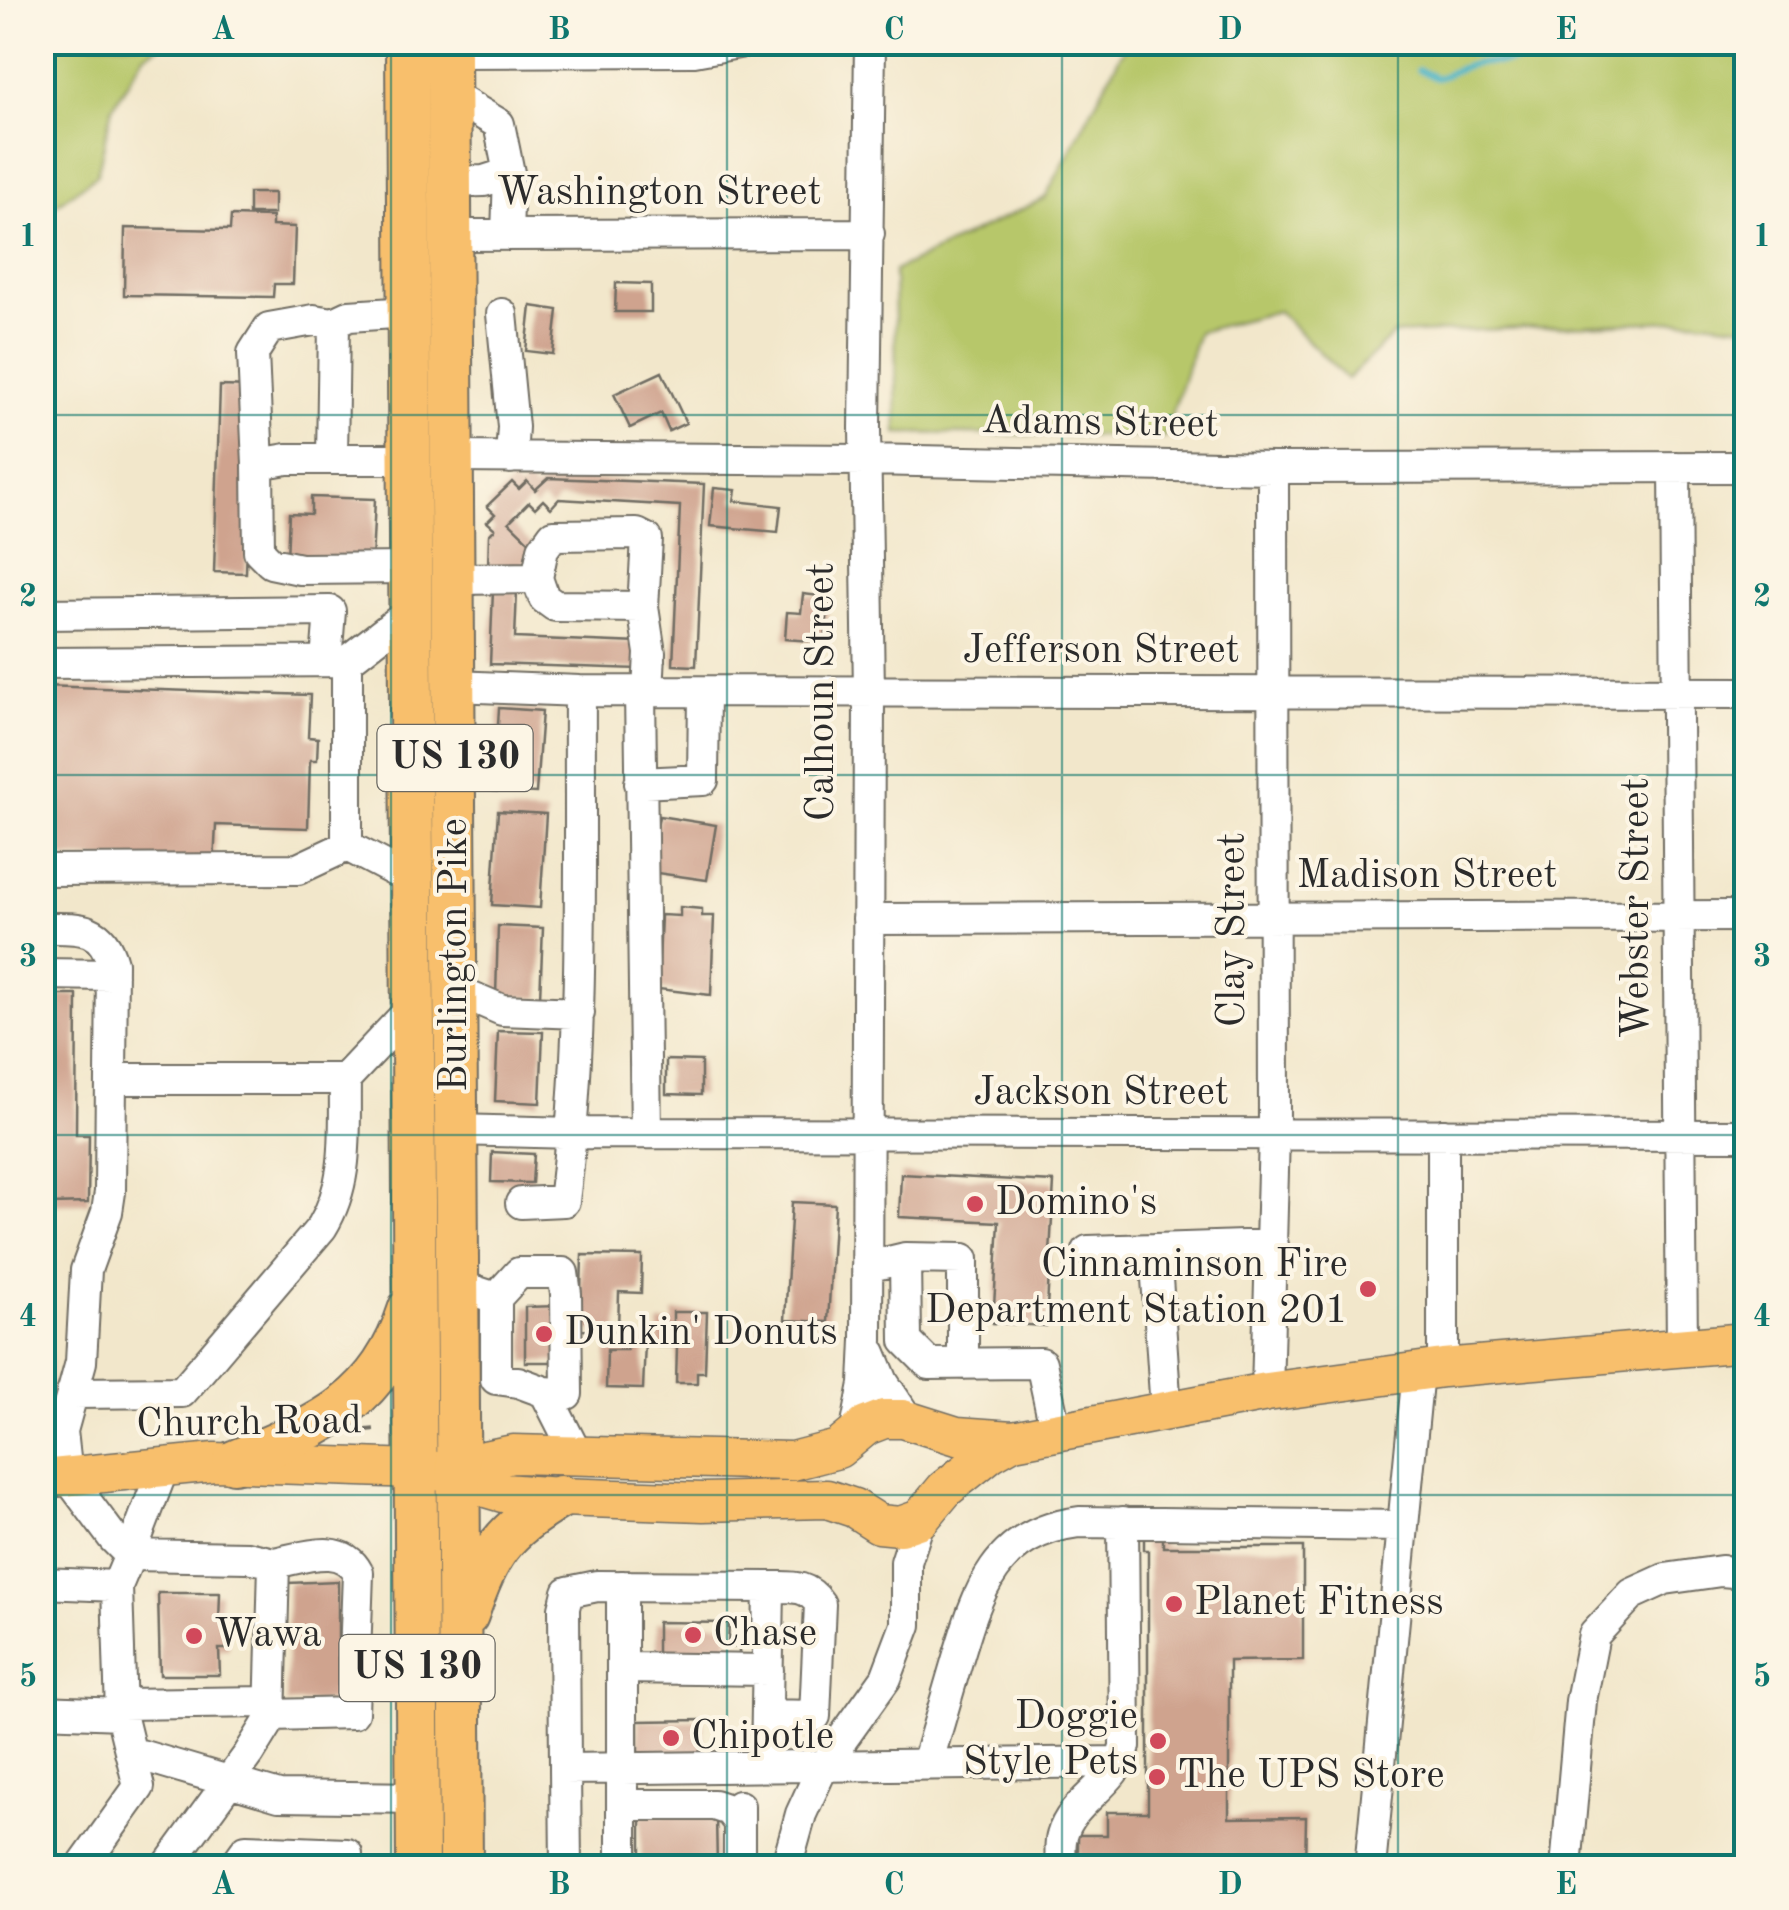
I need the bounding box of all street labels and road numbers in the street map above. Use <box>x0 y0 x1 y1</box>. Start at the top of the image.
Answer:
street label: Washington Street <box>496 174 822 214</box>
street label: Adams Street <box>981 402 1219 446</box>
street label: Calhoun Street <box>803 562 843 822</box>
street label: Jefferson Street <box>962 632 1240 672</box>
road number: US 130 <box>378 725 532 791</box>
street label: Webster Street <box>1618 777 1658 1039</box>
street label: Burlington Pike <box>436 818 476 1092</box>
street label: Clay Street <box>1214 832 1254 1028</box>
street label: Madison Street <box>1297 857 1557 897</box>
street label: Jackson Street <box>973 1074 1229 1114</box>
street label: Church Road <box>136 1402 362 1446</box>
road number: US 130 <box>340 1635 494 1701</box>

